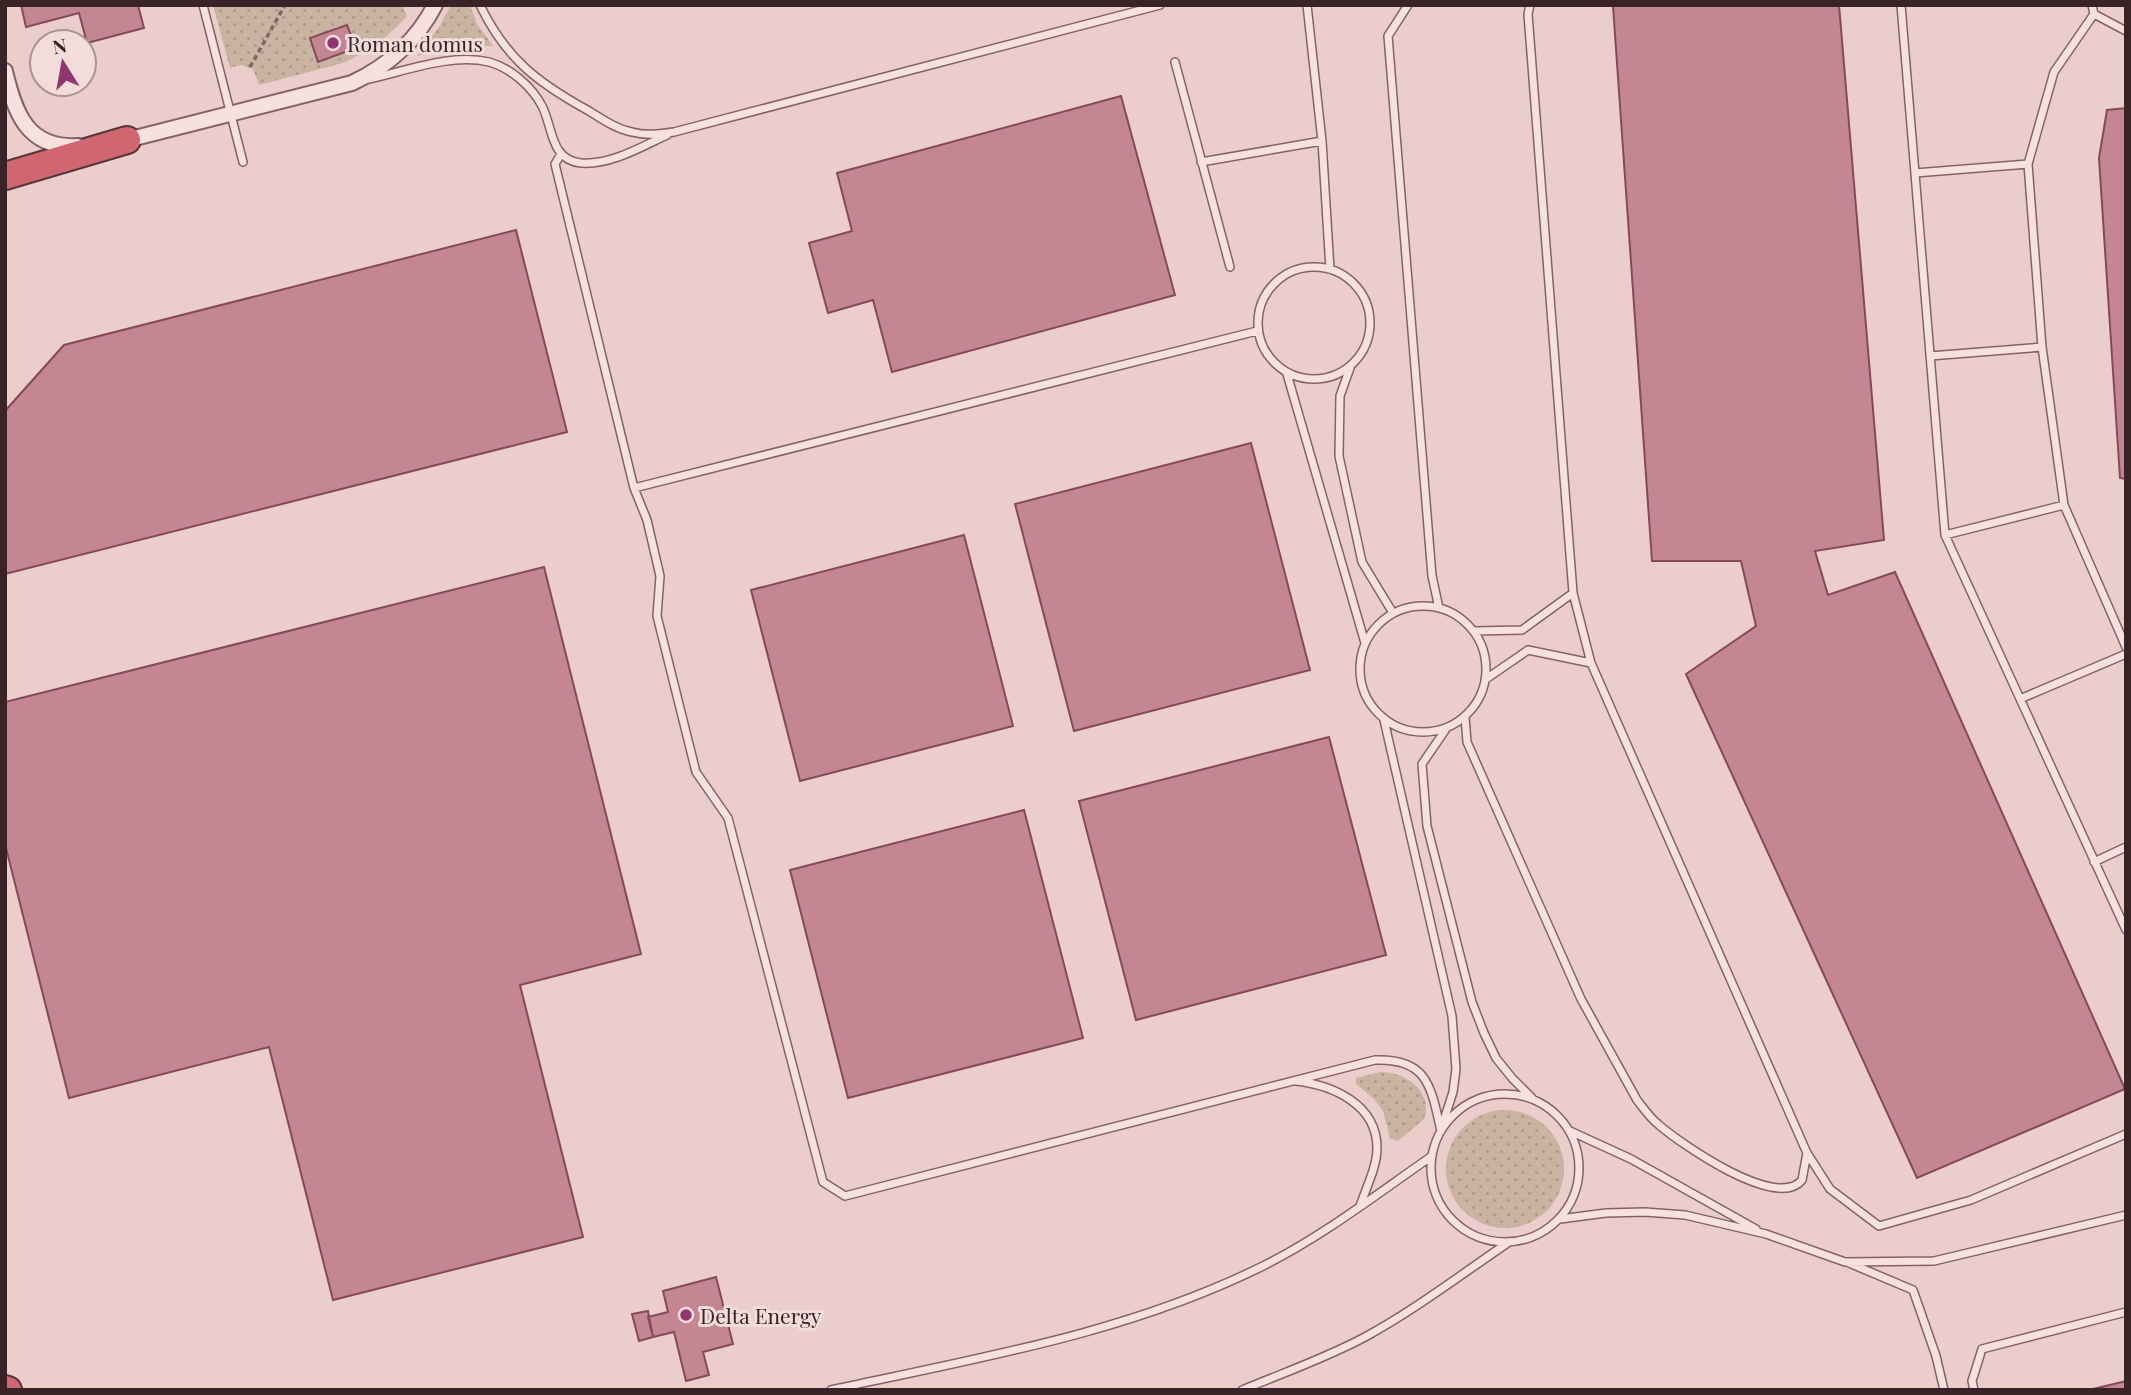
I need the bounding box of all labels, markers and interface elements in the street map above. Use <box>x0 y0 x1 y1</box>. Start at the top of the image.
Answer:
north arrow <box>28 28 98 98</box>
place label: Roman domus <box>347 29 483 57</box>
text: N <box>50 31 69 59</box>
marker: Roman domus <box>325 35 341 51</box>
place label: Delta Energy <box>700 1301 822 1329</box>
marker: Delta Energy <box>678 1307 694 1323</box>

